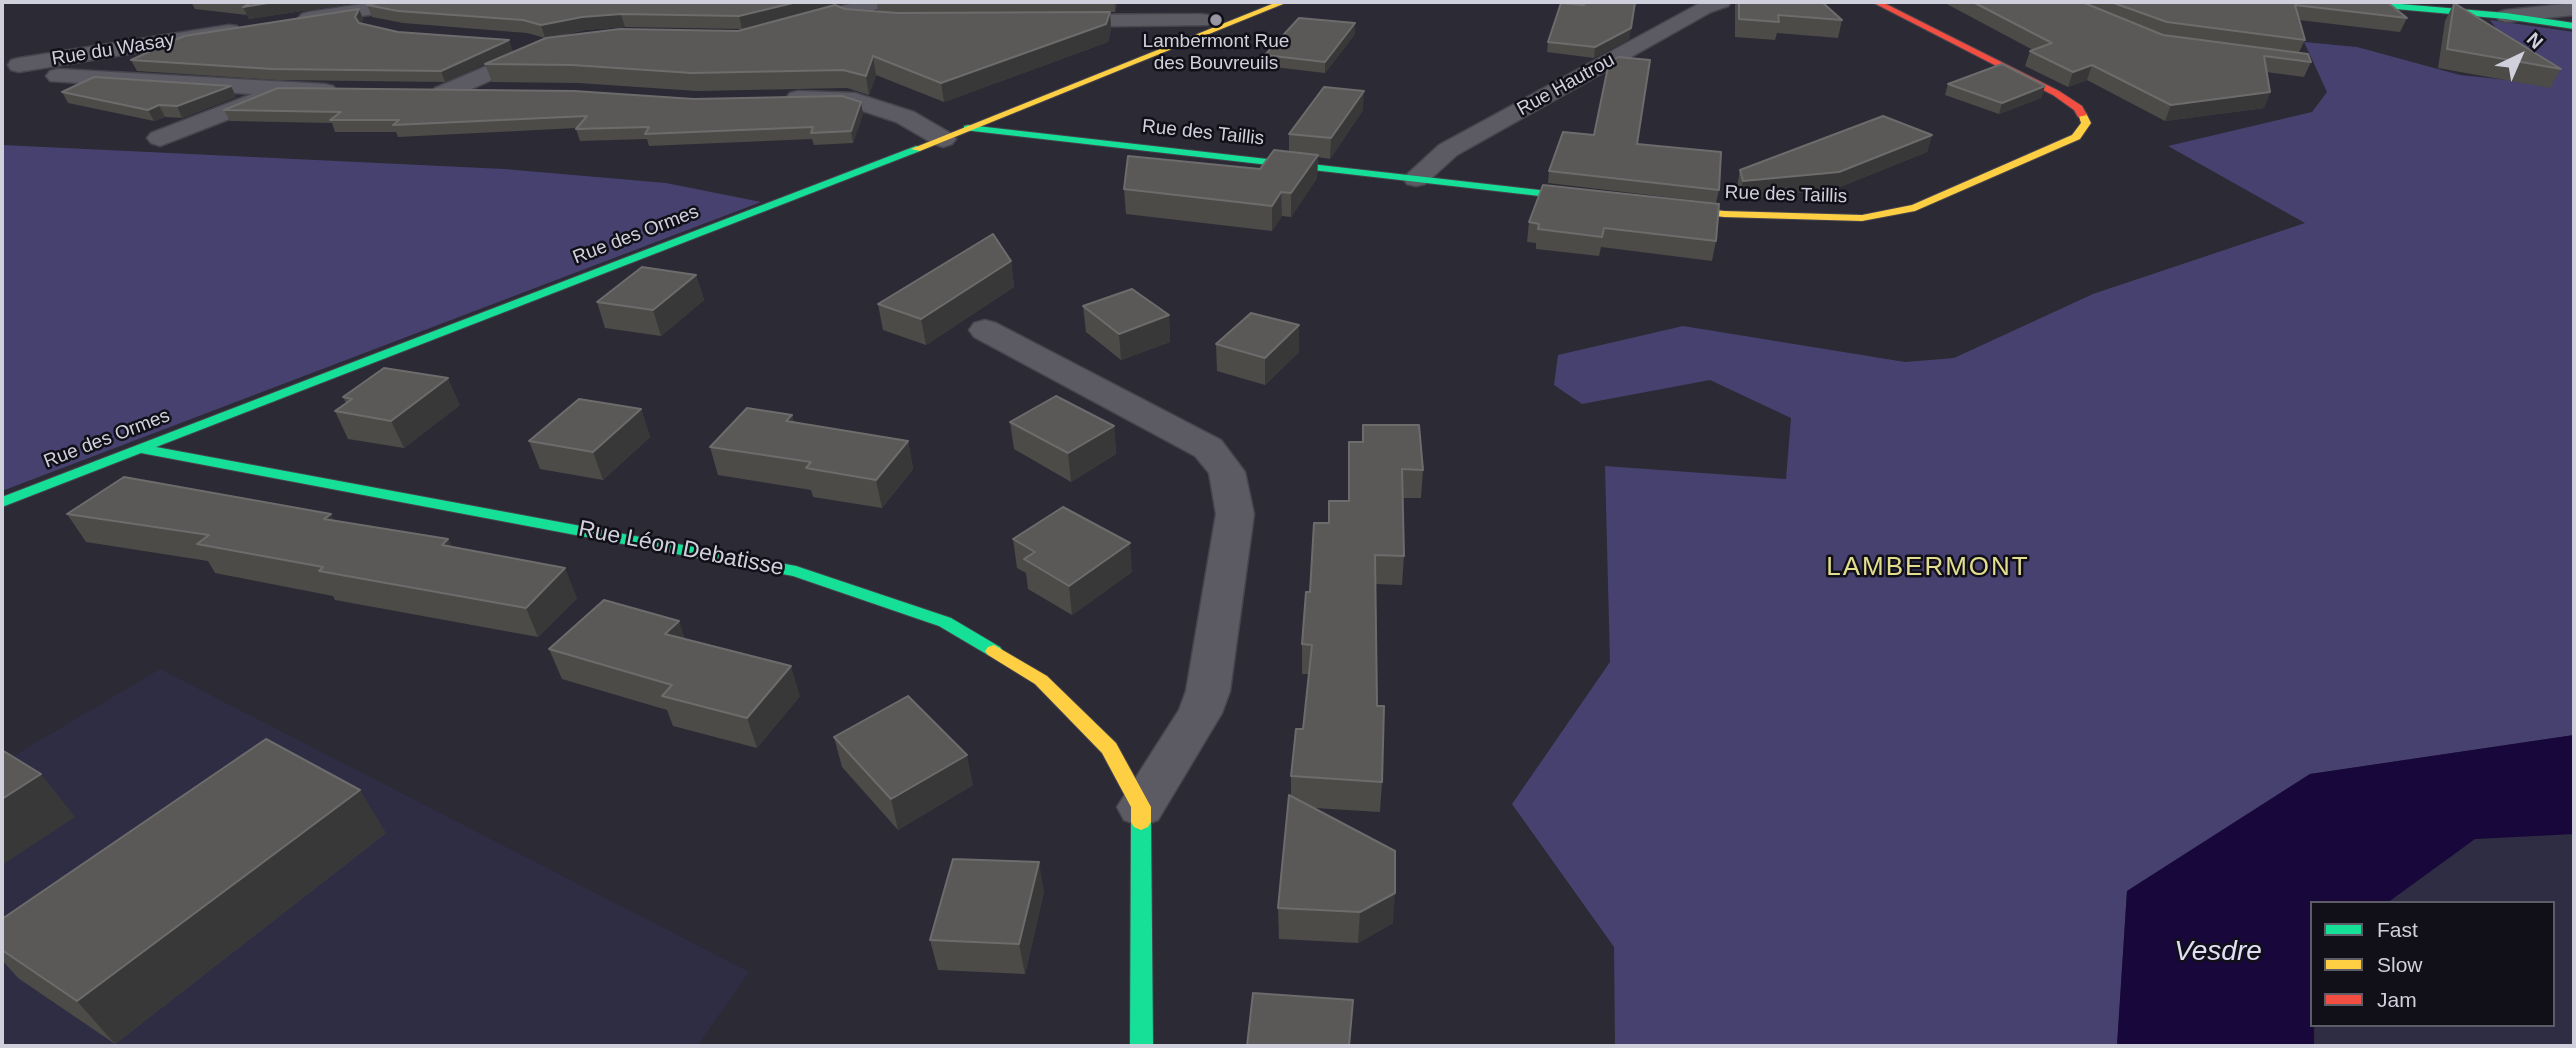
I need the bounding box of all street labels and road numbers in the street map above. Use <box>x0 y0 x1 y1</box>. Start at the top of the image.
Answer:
street label: Rue du Wasay <box>50 29 176 71</box>
street label: Rue Hautrou <box>1513 49 1619 121</box>
street label: Rue des Taillis <box>1141 115 1265 151</box>
street label: Rue des Taillis <box>1724 181 1848 209</box>
street label: Rue des Ormes <box>570 201 702 269</box>
street label: Rue des Ormes <box>41 405 173 473</box>
street label: Rue Léon Debatisse <box>576 516 786 582</box>

